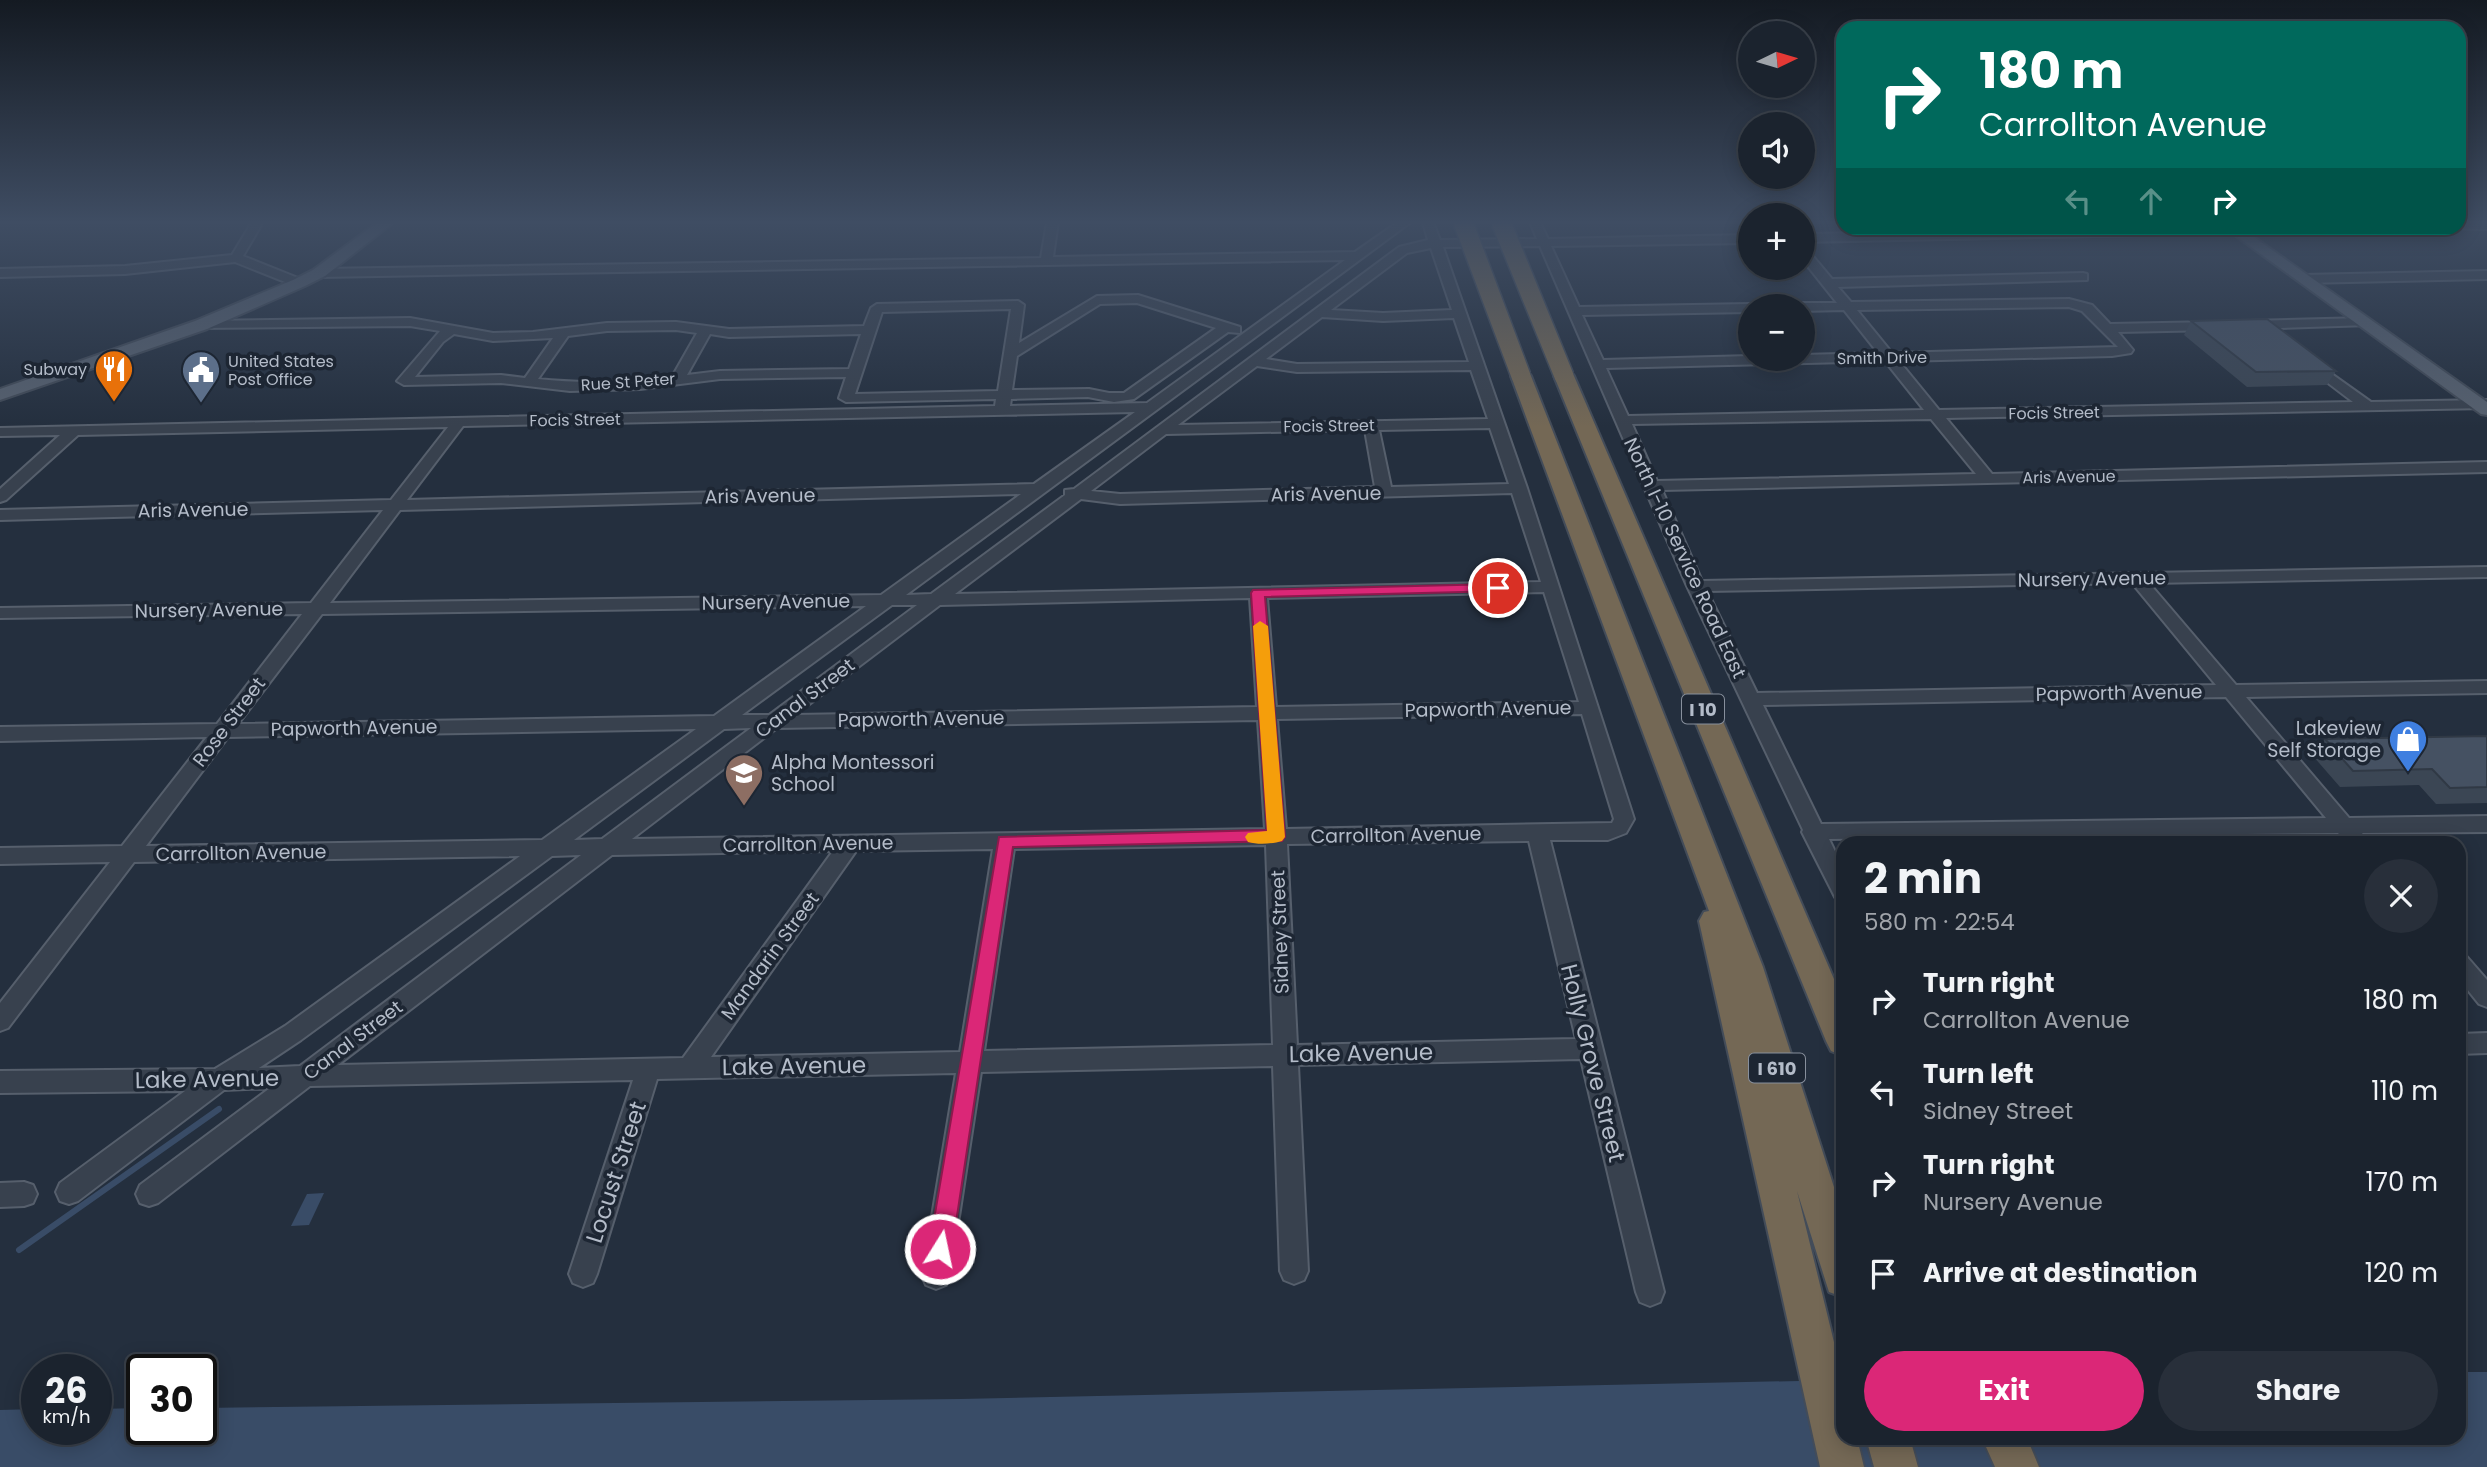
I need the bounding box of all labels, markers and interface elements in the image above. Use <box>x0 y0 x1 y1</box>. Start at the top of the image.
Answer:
north arrow <box>1738 21 1815 98</box>
map controls <box>1738 21 1815 371</box>
text: 180 m <box>1979 37 2123 105</box>
icon: right <box>1864 49 1955 140</box>
text: Carrollton Avenue <box>1979 102 2267 147</box>
button: sound <box>1738 112 1815 189</box>
icon: left <box>2059 182 2097 220</box>
icon: ahead <box>2132 182 2170 220</box>
icon: right <box>2205 182 2243 220</box>
button: + <box>1738 203 1815 280</box>
button: − <box>1738 294 1815 371</box>
street label: Smith Drive <box>1837 346 1927 370</box>
restaurant icon: Subway <box>93 348 135 403</box>
public building icon: United States Post Office <box>180 349 222 404</box>
place label: United States Post Office <box>228 350 334 391</box>
place label: Subway <box>24 358 87 381</box>
street label: Rue St Peter <box>580 367 676 397</box>
street label: Focis Street <box>2008 401 2100 425</box>
street label: Focis Street <box>529 408 621 432</box>
street label: Focis Street <box>1283 414 1375 438</box>
street label: North I-10 Service Road East <box>1617 433 1753 683</box>
street label: Aris Avenue <box>2022 465 2116 489</box>
street label: Aris Avenue <box>1270 480 1382 508</box>
street label: Aris Avenue <box>704 482 816 510</box>
street label: Aris Avenue <box>137 496 249 524</box>
pin <box>1468 558 1528 618</box>
street label: Nursery Avenue <box>2018 564 2166 594</box>
icon: arrive <box>1479 569 1517 607</box>
street label: Nursery Avenue <box>702 587 850 617</box>
street label: Nursery Avenue <box>135 595 283 625</box>
street label: Canal Street <box>750 652 860 744</box>
street label: Rose Street <box>186 671 272 773</box>
street label: Papworth Avenue <box>2035 678 2203 708</box>
street label: Papworth Avenue <box>1404 694 1572 724</box>
road number: I 10 <box>1682 694 1724 724</box>
street label: Papworth Avenue <box>837 704 1005 734</box>
street label: Papworth Avenue <box>270 713 438 743</box>
place label: Lakeview Self Storage <box>2267 715 2381 764</box>
shop icon: Lakeview Self Storage <box>2387 718 2429 773</box>
place label: Alpha Montessori School <box>771 749 935 798</box>
school or university icon: Alpha Montessori School <box>723 752 765 807</box>
street label: Carrollton Avenue <box>1310 820 1482 850</box>
street label: Carrollton Avenue <box>722 829 894 859</box>
street label: Carrollton Avenue <box>155 838 327 868</box>
text: 2 min <box>1864 849 1982 908</box>
button: close <box>2364 859 2438 933</box>
street label: Sidney Street <box>1264 869 1296 994</box>
street label: Mandarin Street <box>714 887 826 1025</box>
text: 580 m · 22:54 <box>1864 906 2015 938</box>
street label: Holly Grove Street <box>1553 961 1633 1165</box>
text: Turn right <box>1923 965 2055 1001</box>
icon: right <box>1864 982 1902 1020</box>
text: 180 m <box>2363 982 2438 1018</box>
street label: Canal Street <box>298 994 408 1086</box>
text: Carrollton Avenue <box>1923 1004 2130 1036</box>
street label: Lake Avenue <box>1289 1036 1433 1070</box>
street label: Lake Avenue <box>722 1049 866 1083</box>
road number: I 610 <box>1749 1054 1805 1083</box>
text: Turn left <box>1923 1056 2034 1092</box>
street label: Lake Avenue <box>135 1062 279 1096</box>
icon: left <box>1864 1073 1902 1111</box>
text: 110 m <box>2371 1073 2438 1109</box>
text: Sidney Street <box>1923 1095 2073 1127</box>
street label: Locust Street <box>578 1097 654 1247</box>
text: Turn right <box>1923 1147 2055 1183</box>
icon: right <box>1864 1164 1902 1202</box>
text: 170 m <box>2365 1164 2438 1200</box>
text: Nursery Avenue <box>1923 1186 2103 1218</box>
position arrow <box>903 1212 977 1286</box>
icon: arrive <box>1864 1255 1902 1293</box>
text: Arrive at destination <box>1923 1255 2198 1291</box>
text: 120 m <box>2365 1255 2438 1291</box>
button: Exit <box>1864 1351 2144 1431</box>
button: Share <box>2158 1351 2438 1431</box>
speed limit sign: 30 <box>126 1354 217 1445</box>
text: 26 <box>45 1366 88 1415</box>
text: km/h <box>43 1404 90 1429</box>

